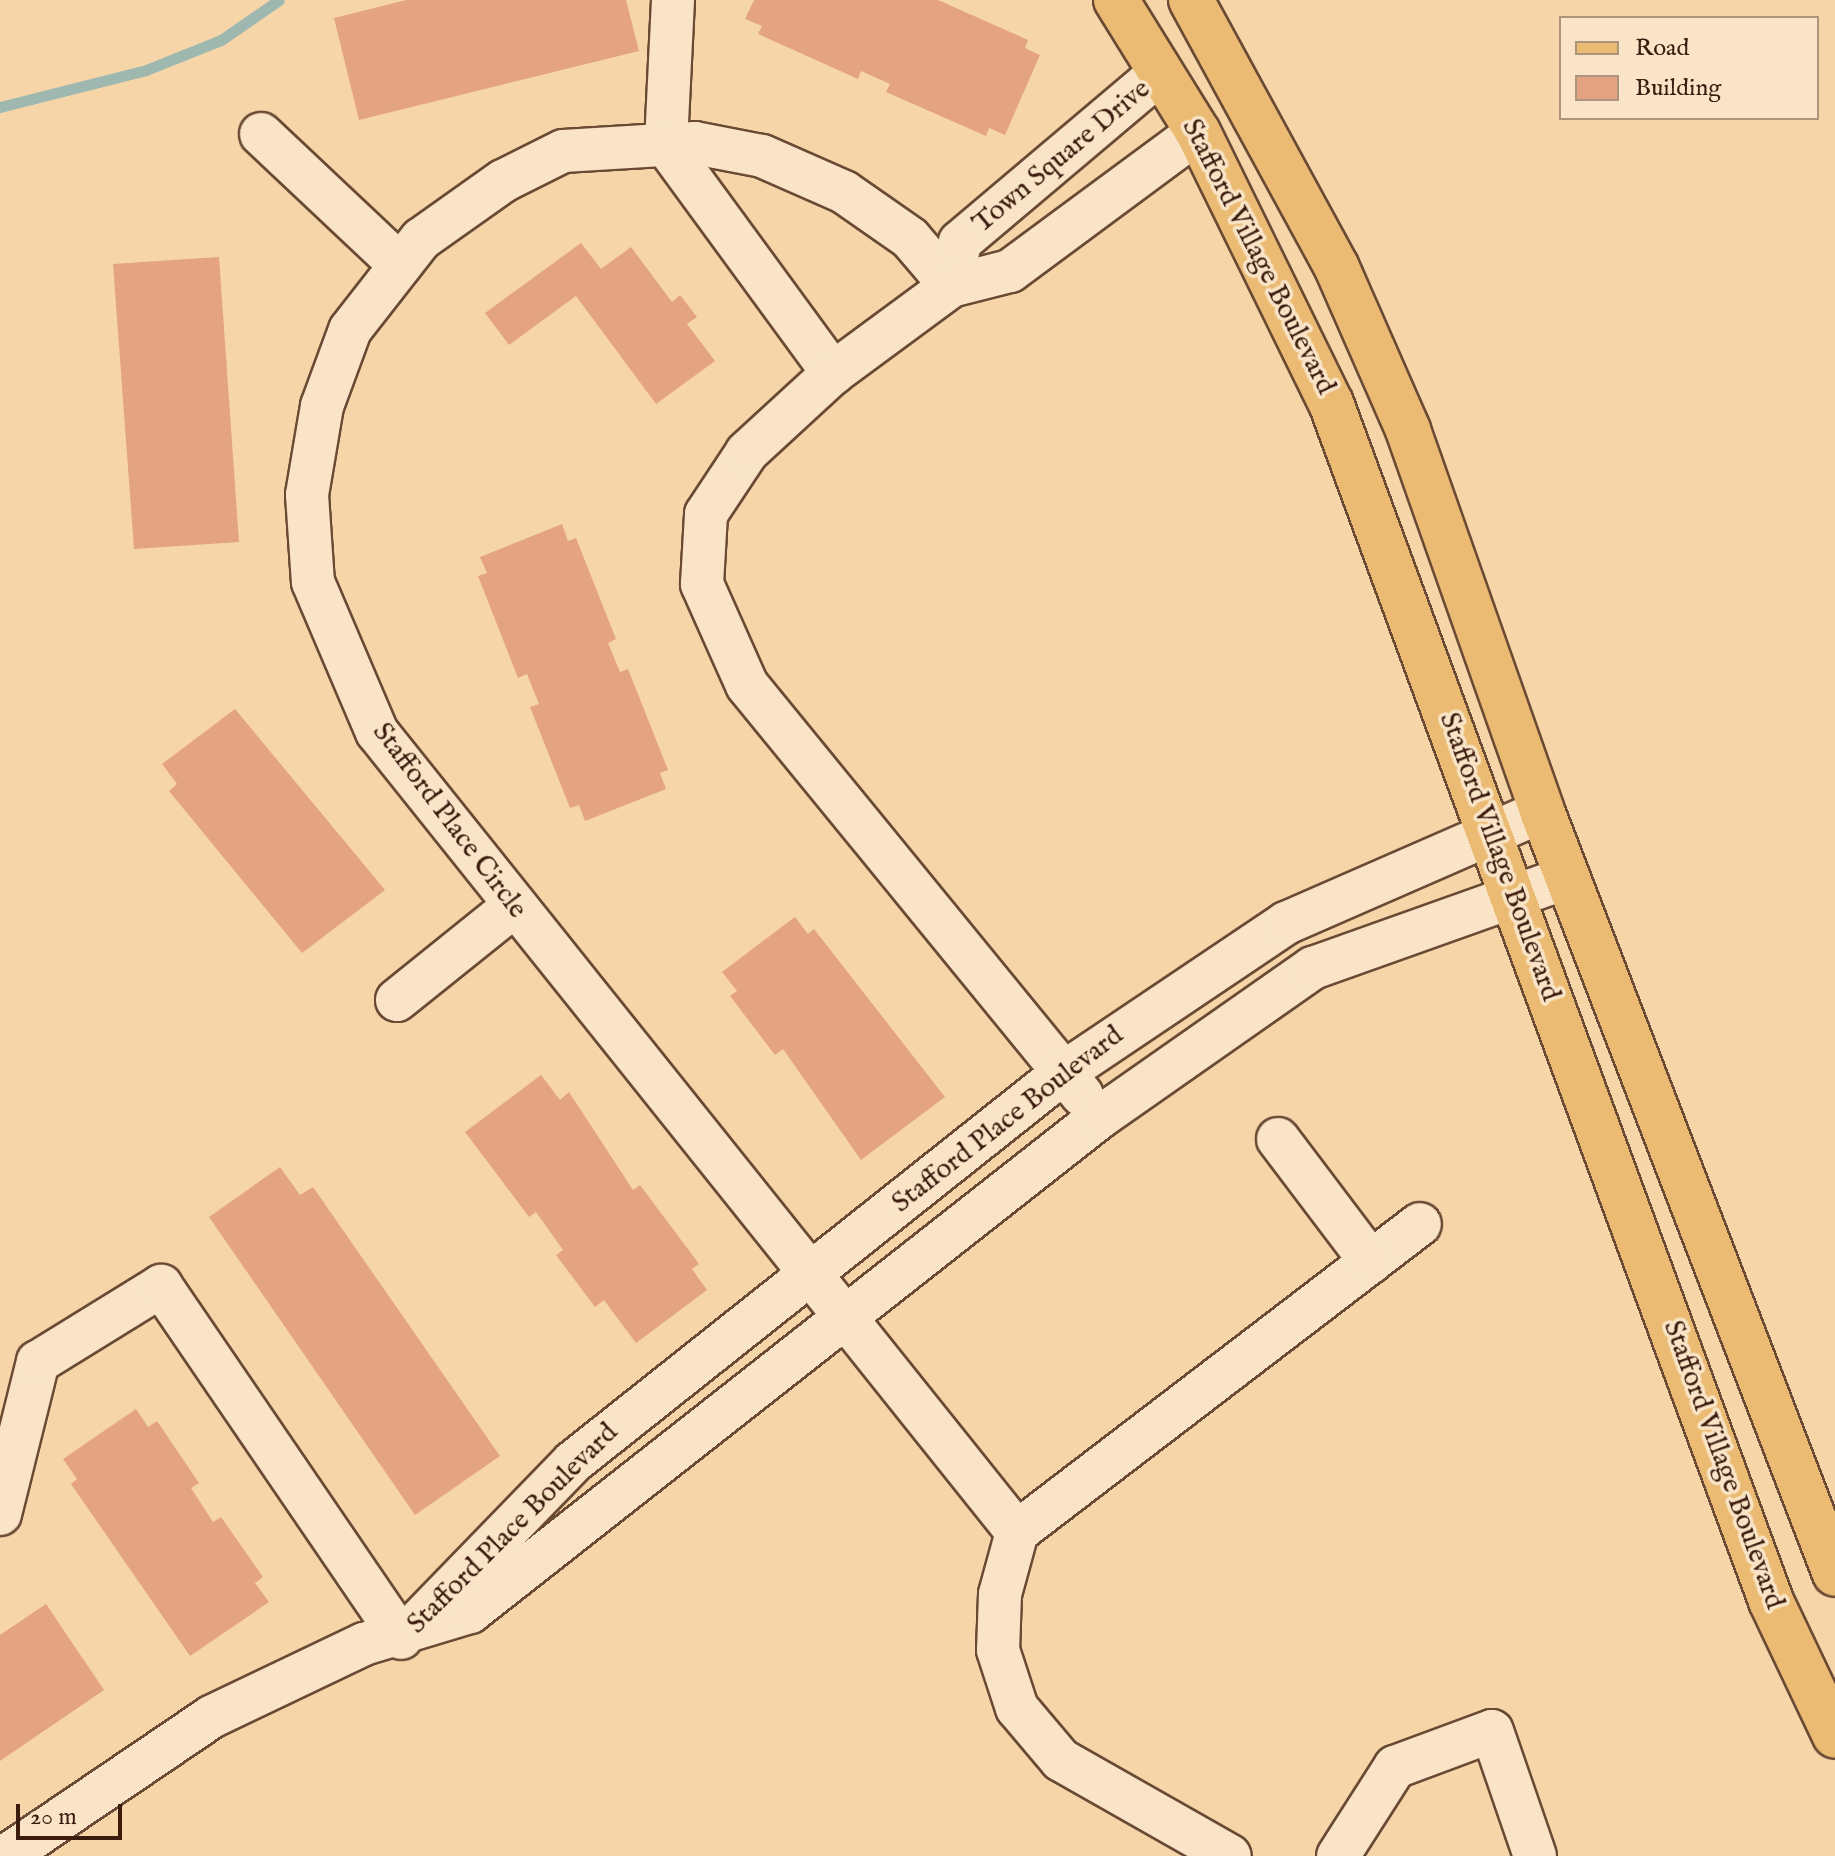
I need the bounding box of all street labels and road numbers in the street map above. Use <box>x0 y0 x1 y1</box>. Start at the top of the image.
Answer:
street label: Town Square Drive <box>966 73 1158 241</box>
street label: Stafford Village Boulevard <box>1174 114 1342 400</box>
street label: Stafford Village Boulevard <box>1431 708 1567 1006</box>
street label: Stafford Place Circle <box>365 717 533 925</box>
street label: Stafford Place Boulevard <box>886 1019 1130 1221</box>
street label: Stafford Village Boulevard <box>1655 1316 1791 1614</box>
street label: Stafford Place Boulevard <box>401 1417 625 1641</box>

